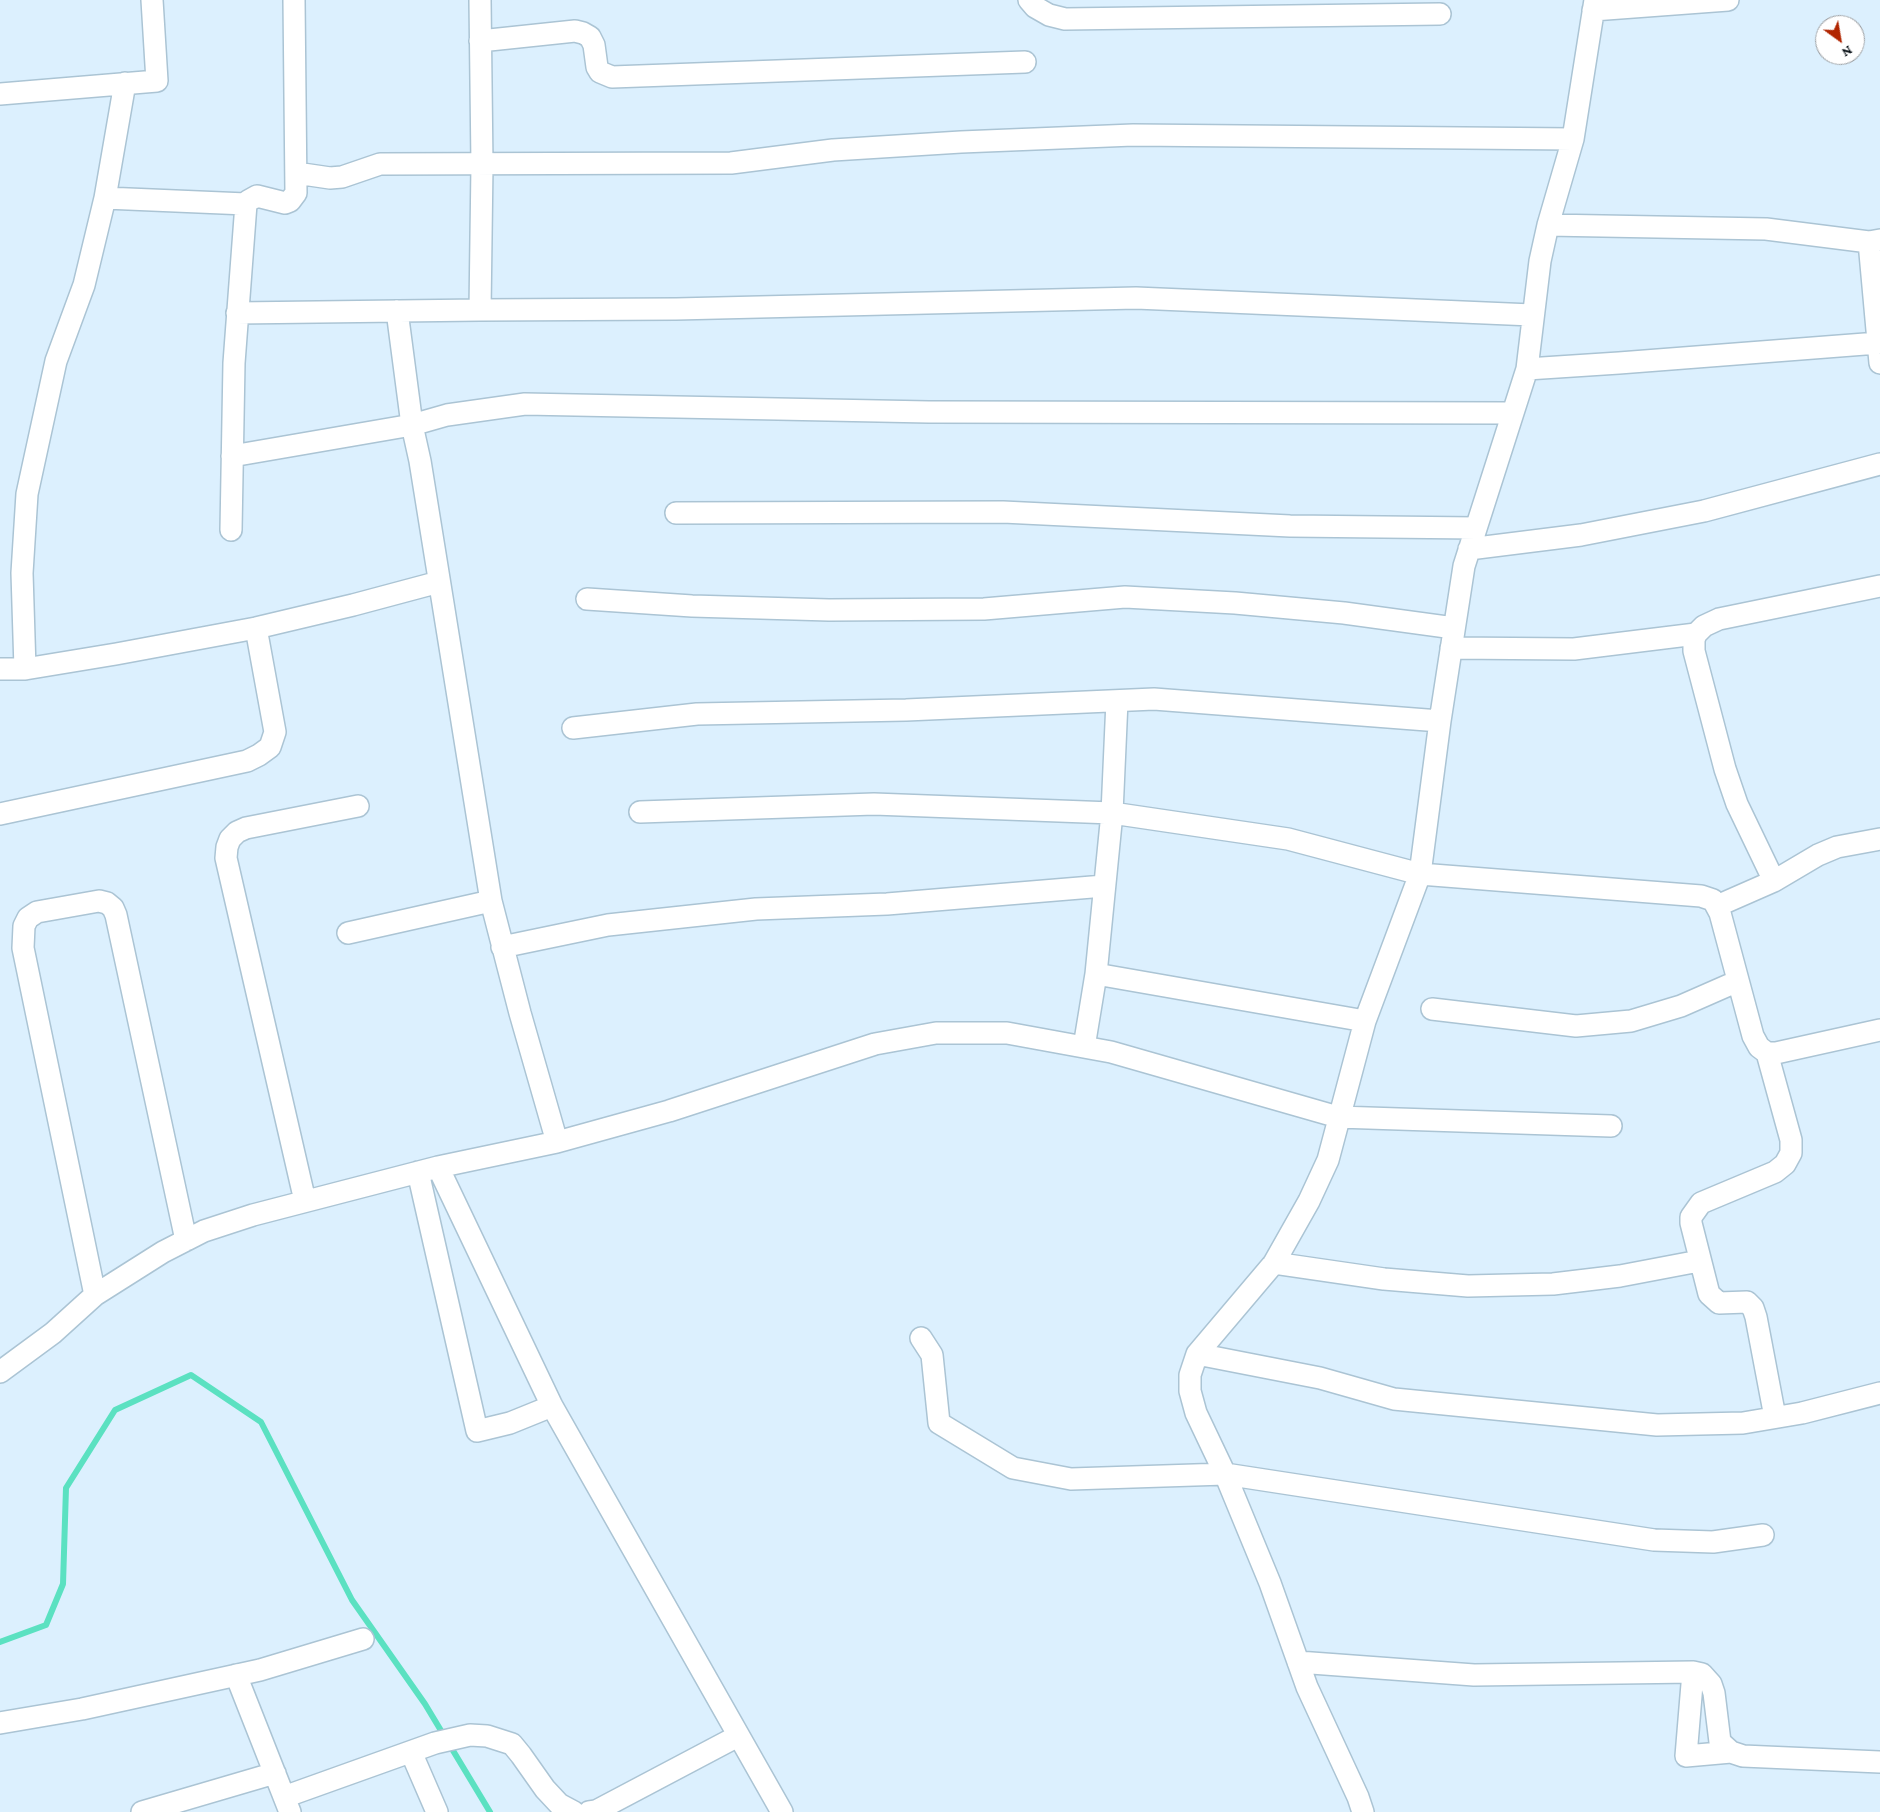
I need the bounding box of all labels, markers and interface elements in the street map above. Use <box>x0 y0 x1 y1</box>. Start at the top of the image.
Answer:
north arrow <box>1815 15 1865 65</box>
text: N <box>1839 43 1856 61</box>

